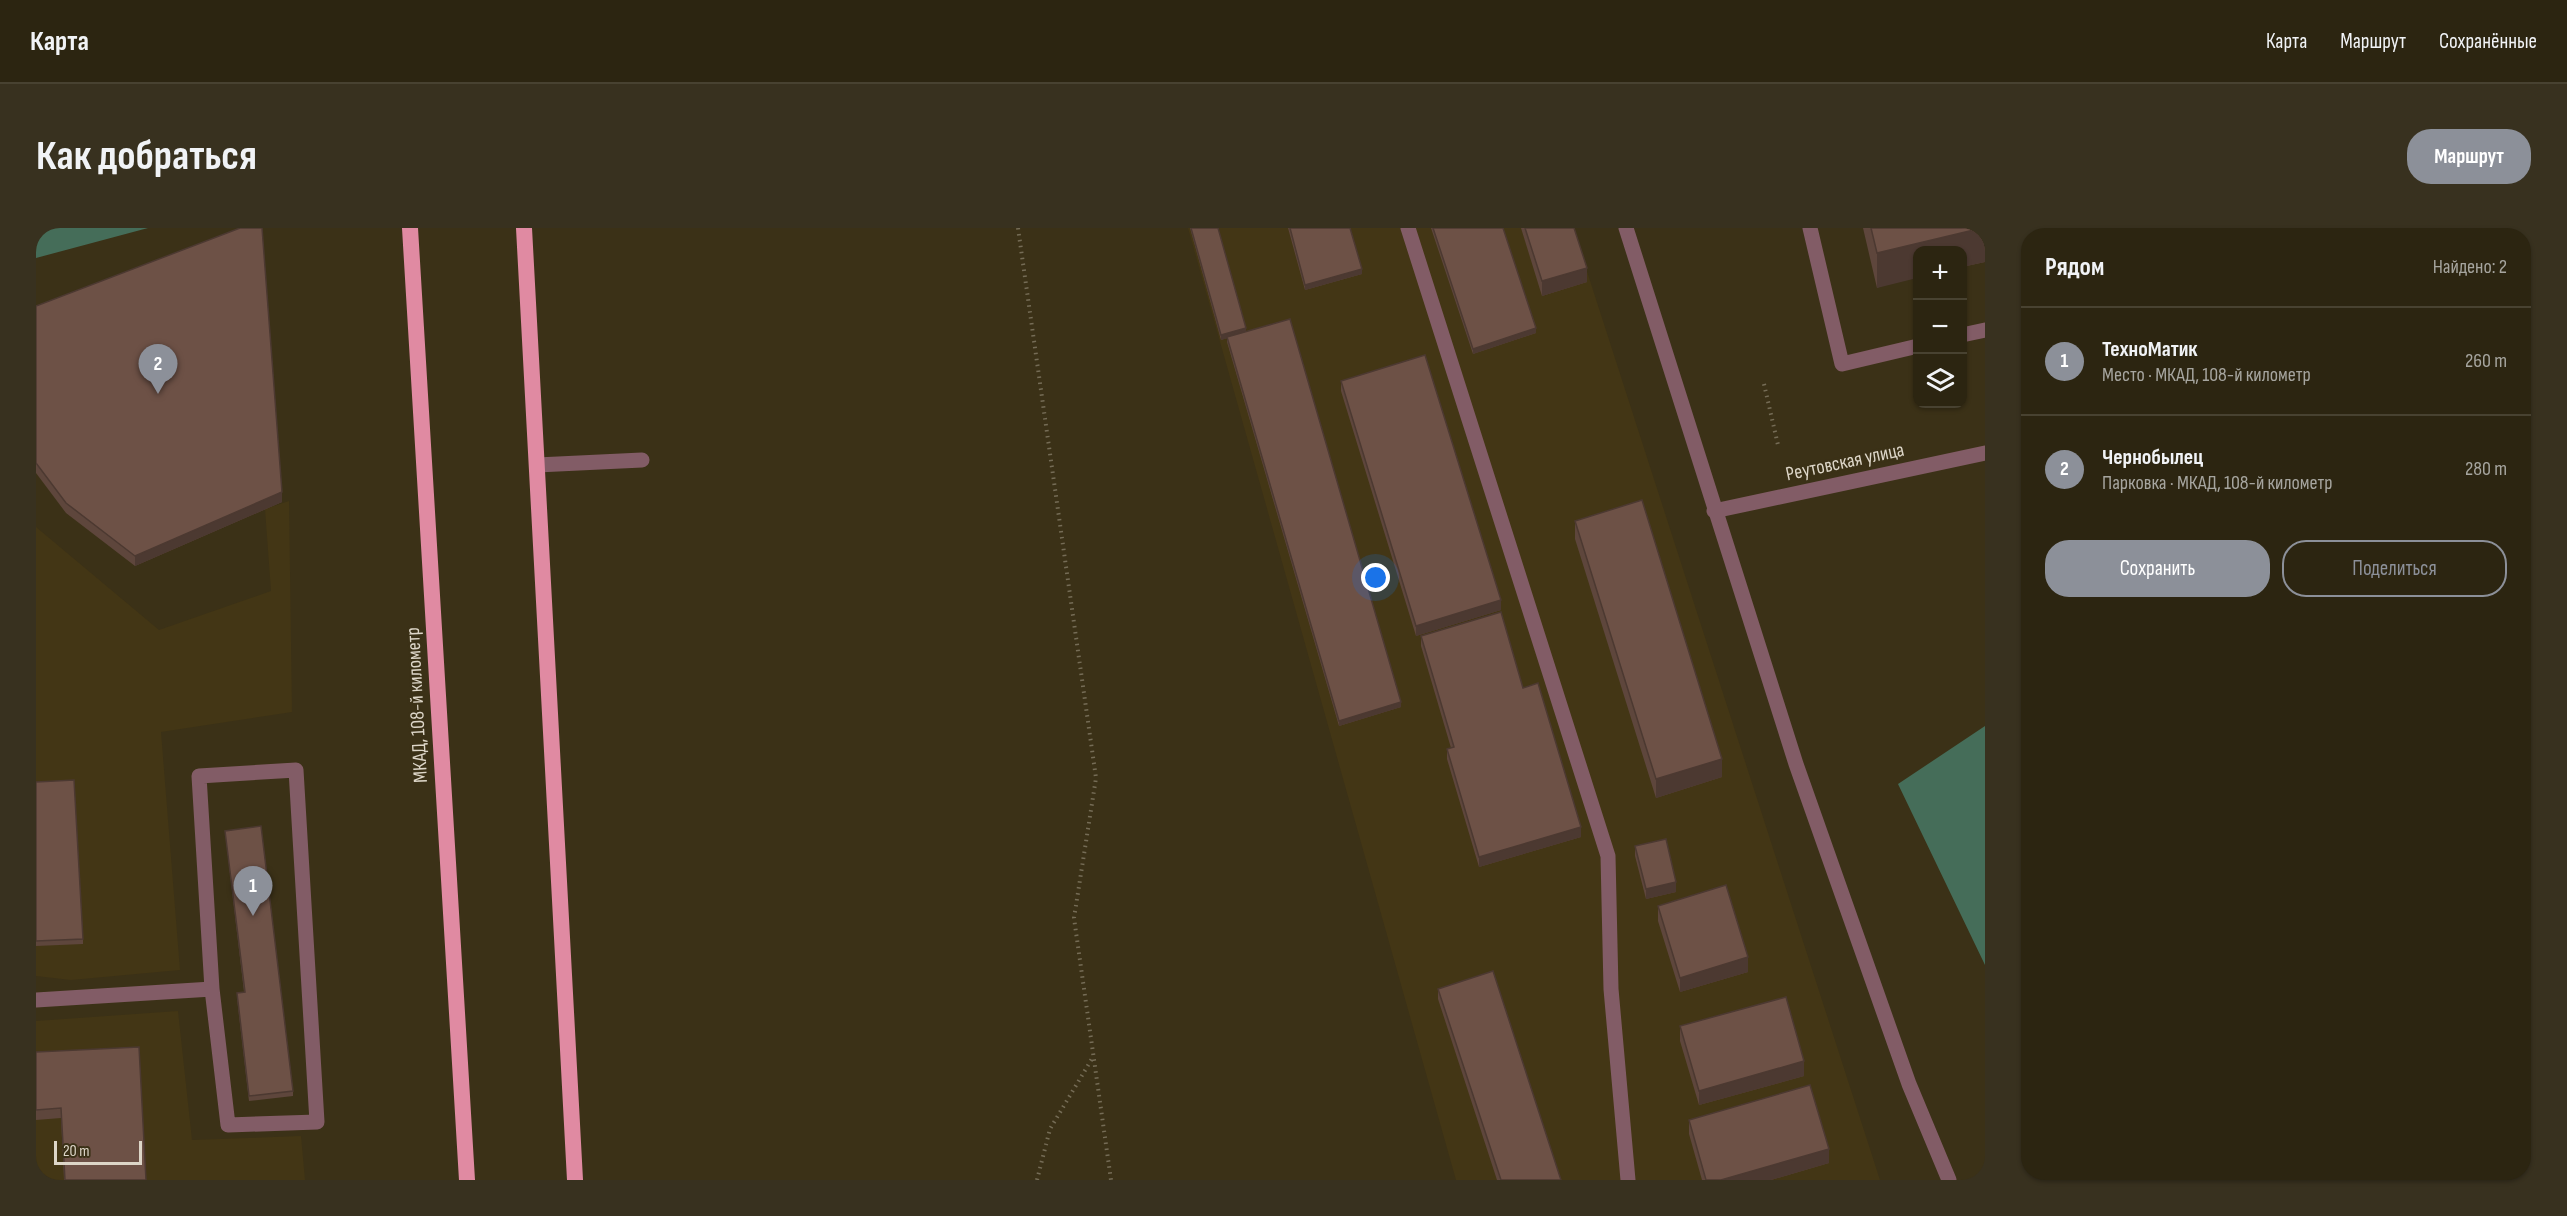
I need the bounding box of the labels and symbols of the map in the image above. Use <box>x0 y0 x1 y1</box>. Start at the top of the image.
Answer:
pin: 2 <box>138 344 178 394</box>
street label: Реутовская улица <box>1784 438 1906 486</box>
your location <box>1361 563 1390 592</box>
street label: МКАД, 108-й километр <box>401 627 433 783</box>
pin: 1 <box>234 866 272 916</box>
scale bar <box>54 1138 142 1166</box>

